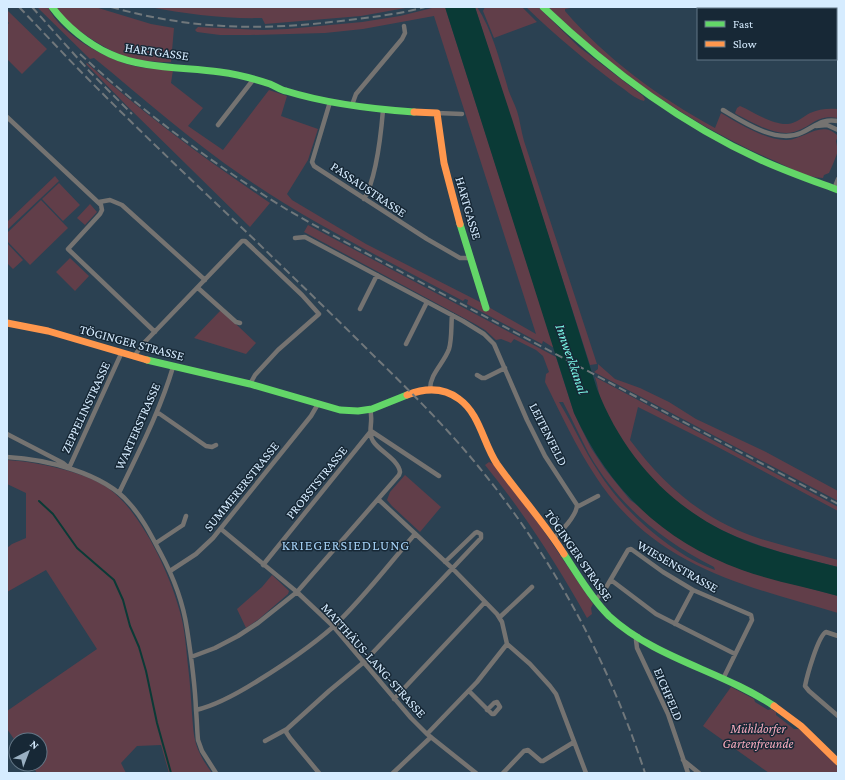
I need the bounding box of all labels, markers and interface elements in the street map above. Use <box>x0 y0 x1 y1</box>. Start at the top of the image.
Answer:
legend <box>697 8 837 60</box>
text: Fast <box>733 17 754 31</box>
text: Slow <box>733 37 757 51</box>
street label: HARTGASSE <box>124 40 190 63</box>
street label: PASSAUSTRASSE <box>328 159 409 220</box>
street label: HARTGASSE <box>452 175 485 241</box>
street label: TÖGINGER STRASSE <box>78 321 186 364</box>
water label: Innwerkkanal <box>553 322 592 397</box>
street label: ZEPPELINSTRASSE <box>58 359 113 455</box>
street label: WARTERSTRASSE <box>112 380 163 472</box>
street label: LEITENFELD <box>526 400 571 468</box>
street label: SUMMERERSTRASSE <box>201 438 282 534</box>
street label: PROBSTSTRASSE <box>283 443 350 522</box>
street label: TÖGINGER STRASSE <box>542 507 616 604</box>
district label: KRIEGERSIEDLUNG <box>282 537 410 553</box>
street label: WIESENSTRASSE <box>635 537 721 596</box>
street label: MATTHÄUS-LANG-STRASSE <box>318 600 429 721</box>
street label: EICHFELD <box>651 666 686 723</box>
park label: Mühldorfer Gartenfreunde <box>723 721 794 751</box>
north arrow <box>8 732 48 772</box>
text: N <box>28 738 42 752</box>

